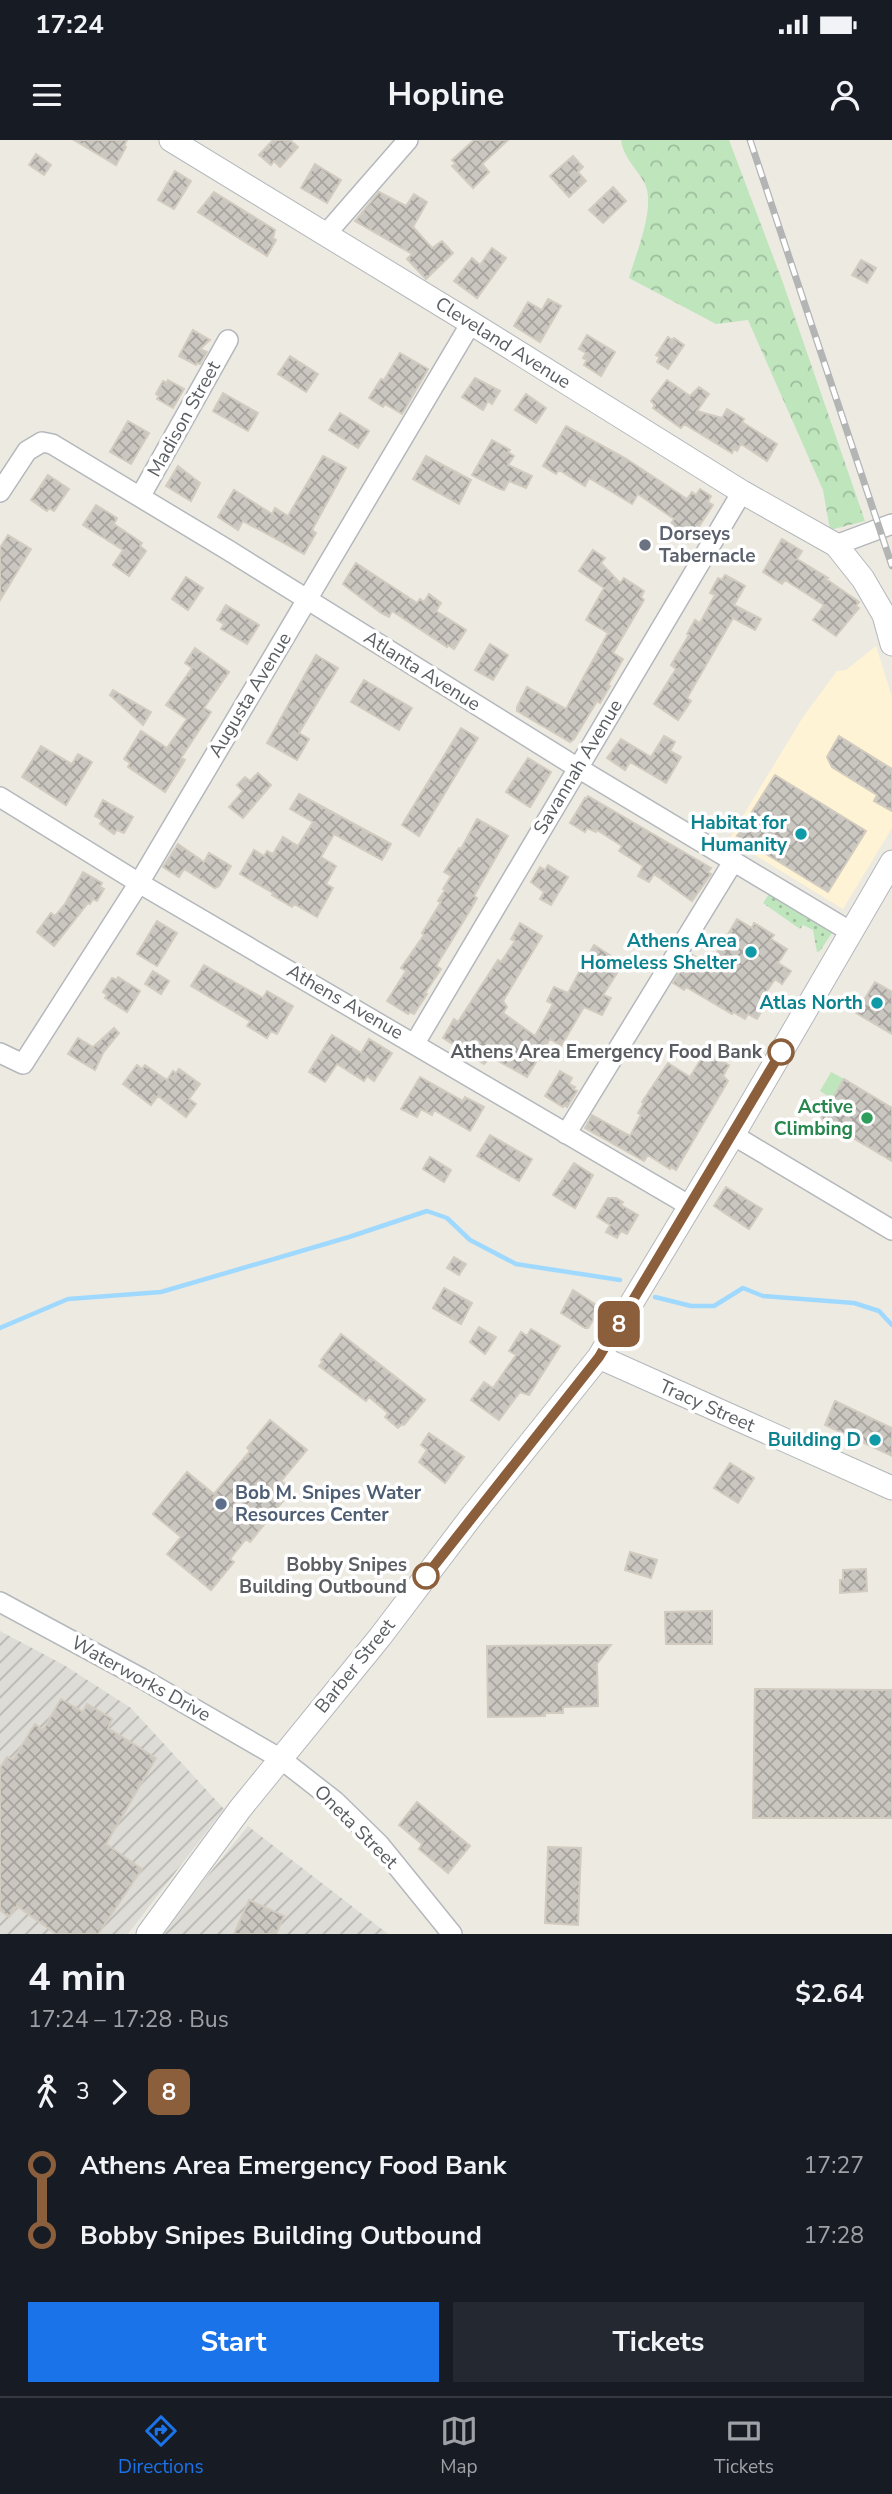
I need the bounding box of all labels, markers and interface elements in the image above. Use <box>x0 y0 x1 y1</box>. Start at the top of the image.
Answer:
text: 17:24 <box>35 7 104 42</box>
text: Hopline <box>388 73 504 116</box>
icon: menu <box>28 76 66 114</box>
icon: person <box>826 76 864 114</box>
street label: Cleveland Avenue <box>430 291 576 395</box>
street label: Madison Street <box>141 356 227 482</box>
place label: Dorseys Tabernacle <box>659 521 756 569</box>
marker: Dorseys Tabernacle <box>637 537 653 553</box>
street label: Atlanta Avenue <box>359 625 485 717</box>
street label: Augusta Avenue <box>202 628 298 762</box>
street label: Savannah Avenue <box>527 695 629 839</box>
place label: Habitat for Humanity <box>690 810 788 858</box>
marker: Habitat for Humanity <box>793 826 809 842</box>
place label: Athens Area Homeless Shelter <box>580 928 738 976</box>
marker: Athens Area Homeless Shelter <box>743 944 759 960</box>
street label: Athens Avenue <box>282 958 408 1046</box>
place label: Atlas North <box>759 990 863 1016</box>
marker: Atlas North <box>869 995 885 1011</box>
place label: Athens Area Emergency Food Bank <box>450 1039 763 1065</box>
marker: Athens Area Emergency Food Bank <box>768 1039 794 1065</box>
place label: Active Climbing <box>774 1094 853 1142</box>
marker: Active Climbing <box>859 1110 875 1126</box>
line badge: 8 <box>596 1301 642 1347</box>
text: 8 <box>612 1308 626 1340</box>
street label: Tracy Street <box>655 1373 759 1439</box>
place label: Building D <box>768 1427 861 1453</box>
marker: Building D <box>867 1432 883 1448</box>
place label: Bob M. Snipes Water Resources Center <box>235 1480 422 1528</box>
marker: Bob M. Snipes Water Resources Center <box>213 1496 229 1512</box>
place label: Bobby Snipes Building Outbound <box>239 1552 407 1600</box>
marker: Bobby Snipes Building Outbound <box>413 1563 439 1589</box>
street label: Barber Street <box>309 1613 401 1719</box>
street label: Waterworks Drive <box>67 1630 215 1728</box>
street label: Oneta Street <box>308 1779 404 1875</box>
text: 4 min <box>28 1952 126 2003</box>
text: $2.64 <box>795 1976 864 2011</box>
text: 17:24 – 17:28 · Bus <box>28 2004 229 2035</box>
icon: walk <box>28 2073 66 2111</box>
icon: forward <box>100 2073 138 2111</box>
text: 3 <box>76 2076 90 2107</box>
text: 8 <box>162 2076 176 2108</box>
text: Athens Area Emergency Food Bank <box>80 2148 506 2183</box>
text: 17:27 <box>804 2150 864 2181</box>
text: Bobby Snipes Building Outbound <box>80 2218 482 2253</box>
text: 17:28 <box>804 2220 864 2251</box>
button: Start <box>28 2302 439 2382</box>
button: Tickets <box>453 2302 864 2382</box>
tab: Directions <box>118 2412 204 2480</box>
tab: Map <box>440 2412 478 2480</box>
tab: Tickets <box>714 2412 774 2480</box>

